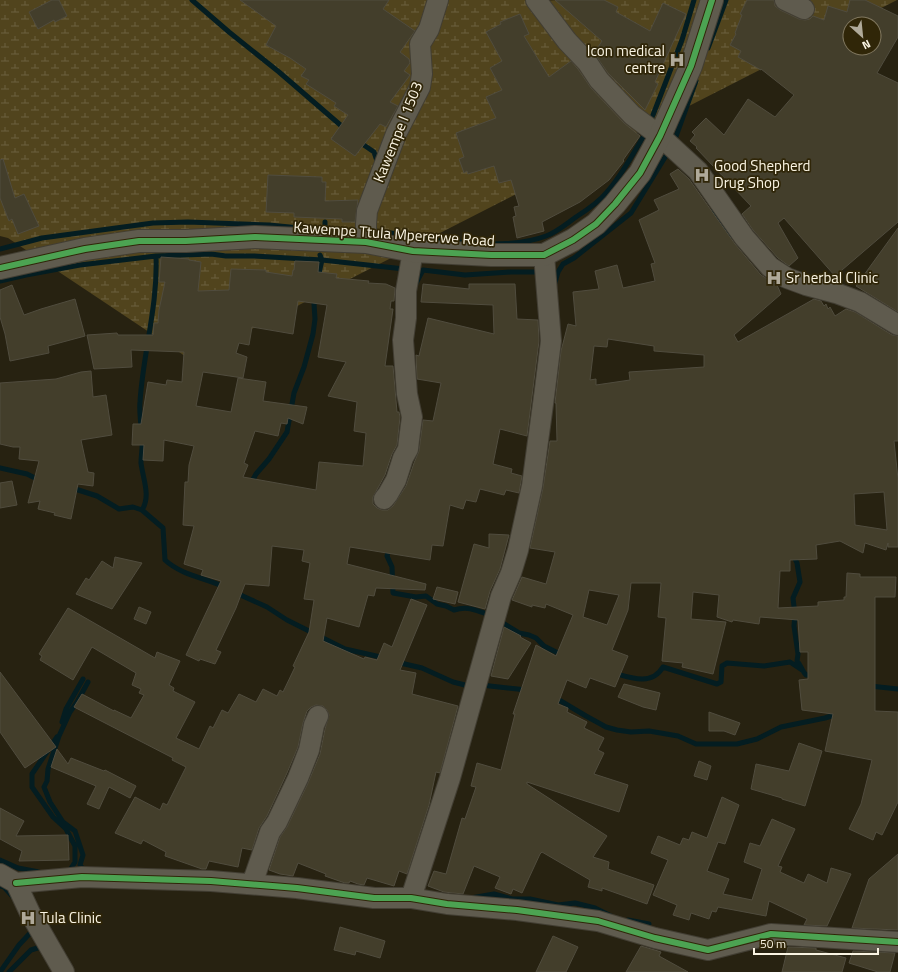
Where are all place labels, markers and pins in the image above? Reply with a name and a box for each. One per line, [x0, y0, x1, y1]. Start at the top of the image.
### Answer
place label: Icon medical centre [587, 39, 665, 79]
hospital icon: Icon medical centre [668, 51, 686, 69]
place label: Good Shepherd Drug Shop [714, 154, 811, 194]
hospital icon: Good Shepherd Drug Shop [693, 166, 711, 184]
place label: Sr herbal Clinic [786, 266, 878, 289]
hospital icon: Sr herbal Clinic [765, 269, 783, 287]
place label: Tula Clinic [40, 906, 102, 929]
hospital icon: Tula Clinic [19, 909, 37, 927]

